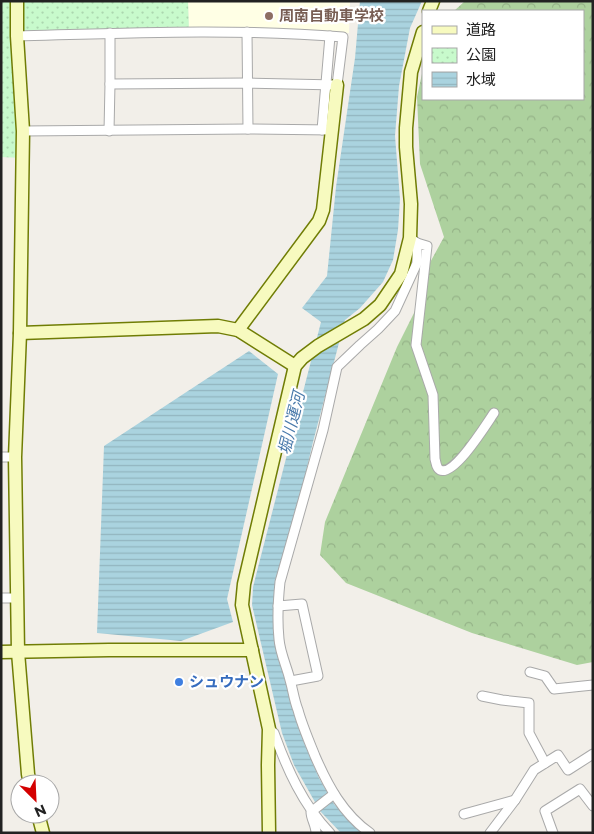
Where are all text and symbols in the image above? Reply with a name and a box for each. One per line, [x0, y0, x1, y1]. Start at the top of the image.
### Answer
place label: 周南自動車学校 [279, 6, 384, 25]
marker: 周南自動車学校 [263, 10, 275, 22]
legend [422, 10, 584, 100]
text: 道路 [466, 20, 496, 39]
text: 公園 [466, 45, 496, 64]
text: 水域 [466, 70, 496, 89]
water label: 堀川運河 [275, 387, 309, 456]
place label: シュウナン [189, 672, 264, 691]
marker: シュウナン [173, 676, 185, 688]
north arrow [10, 774, 60, 824]
text: N [31, 800, 49, 821]

